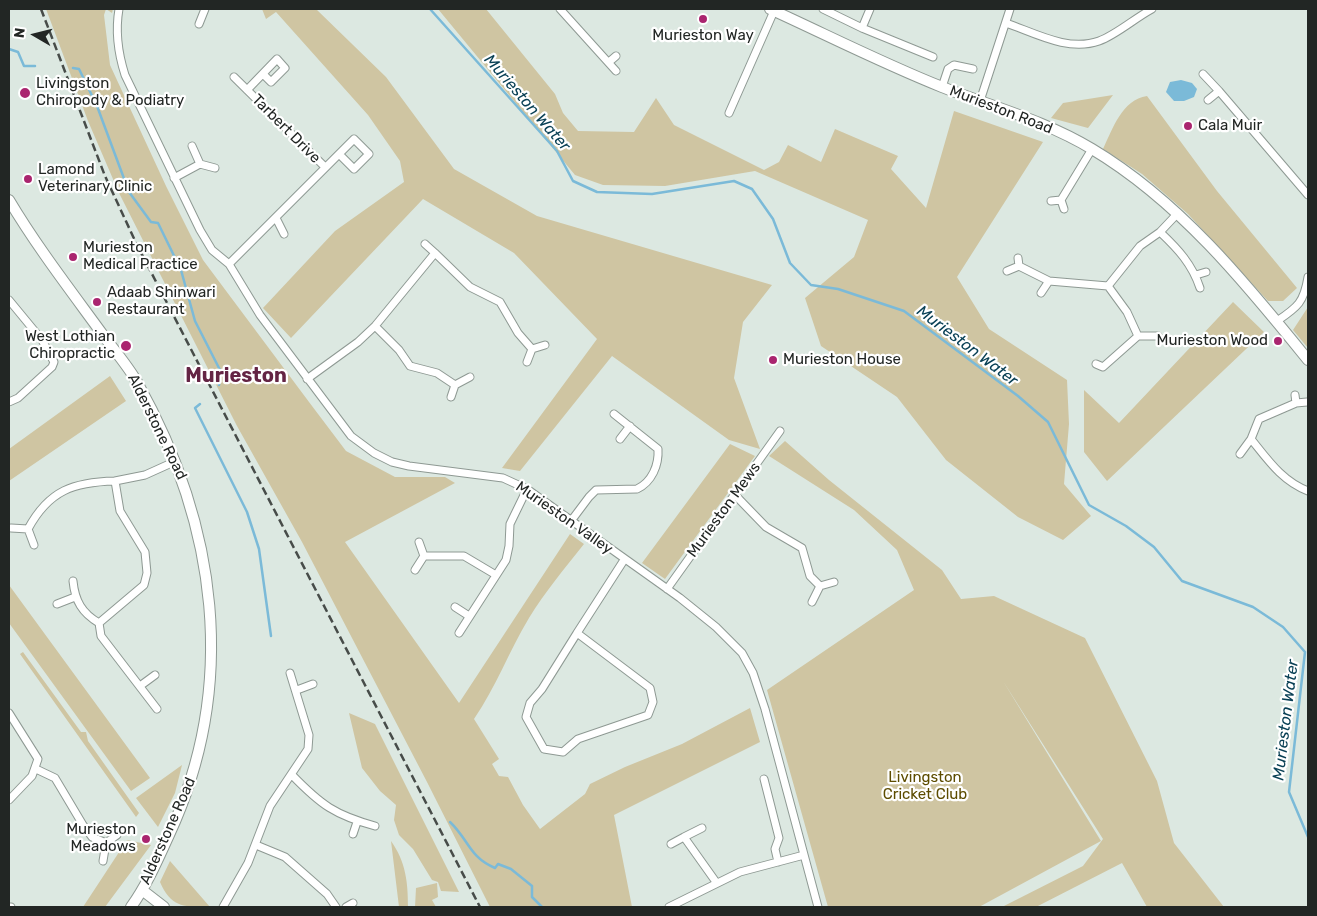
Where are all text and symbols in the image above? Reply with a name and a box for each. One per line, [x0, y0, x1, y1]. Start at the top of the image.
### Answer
north arrow [10, 10, 60, 60]
marker: Murieston Way [697, 13, 709, 25]
text: N [11, 27, 29, 39]
place label: Murieston Way [652, 27, 754, 45]
water label: Murieston Water [480, 51, 574, 155]
place label: Livingston Chiropody & Podiatry [36, 75, 184, 110]
street label: Murieston Road [947, 82, 1055, 138]
marker: Livingston Chiropody & Podiatry [18, 86, 32, 100]
street label: Tarbert Drive [248, 91, 324, 167]
place label: Cala Muir [1198, 117, 1262, 135]
marker: Cala Muir [1182, 120, 1194, 132]
place label: Lamond Veterinary Clinic [38, 161, 152, 196]
marker: Lamond Veterinary Clinic [22, 173, 34, 185]
place label: Murieston Medical Practice [83, 239, 198, 274]
marker: Murieston Medical Practice [67, 251, 79, 263]
place label: Adaab Shinwari Restaurant [107, 284, 216, 319]
marker: Adaab Shinwari Restaurant [91, 296, 103, 308]
water label: Murieston Water [913, 302, 1021, 390]
place label: West Lothian Chiropractic [25, 328, 115, 363]
place label: Murieston Wood [1157, 332, 1268, 350]
marker: Murieston Wood [1272, 335, 1284, 347]
marker: West Lothian Chiropractic [119, 339, 133, 353]
place label: Murieston House [783, 351, 901, 369]
marker: Murieston House [767, 354, 779, 366]
district label: Murieston [185, 364, 287, 388]
street label: Alderstone Road [124, 371, 190, 483]
street label: Murieston Mews [683, 459, 765, 561]
street label: Murieston Valley [512, 478, 616, 558]
water label: Murieston Water [1269, 658, 1303, 782]
park label: Livingston Cricket Club [883, 769, 967, 804]
street label: Alderstone Road [136, 775, 200, 887]
place label: Murieston Meadows [66, 821, 136, 856]
marker: Murieston Meadows [140, 833, 152, 845]

